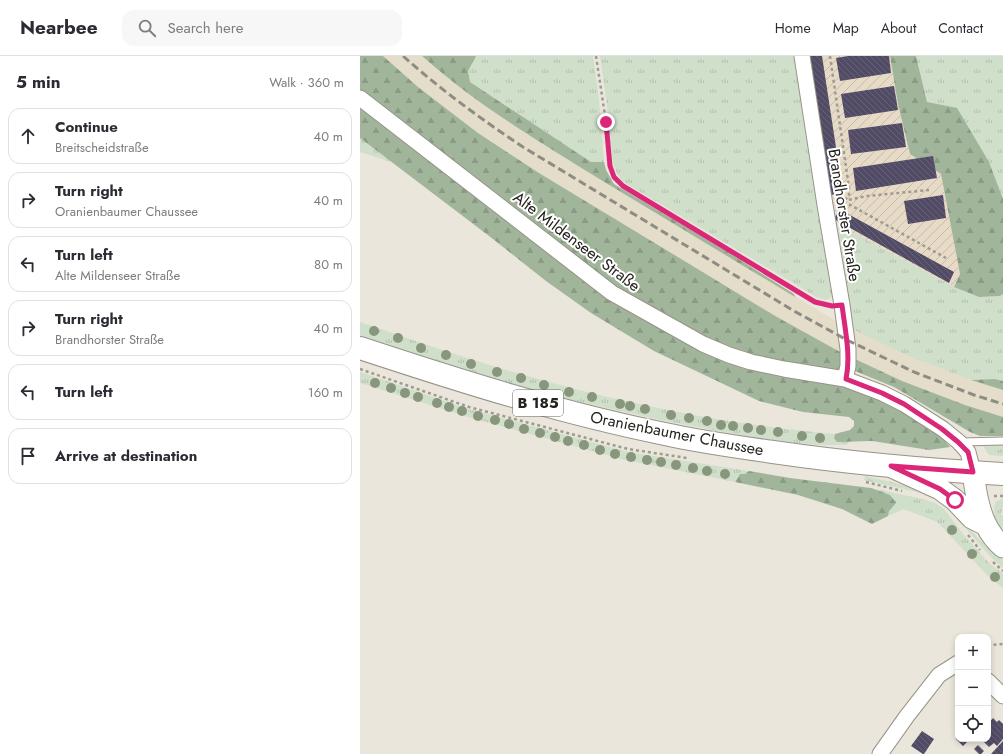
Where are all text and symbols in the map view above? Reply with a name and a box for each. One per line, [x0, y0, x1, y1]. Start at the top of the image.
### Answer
search box [122, 10, 402, 46]
text: Nearbee [20, 14, 98, 41]
icon: search [136, 17, 158, 39]
text: Search here [168, 17, 243, 39]
text: Home [775, 18, 811, 38]
text: Map [833, 18, 859, 38]
text: About [881, 18, 916, 38]
text: Contact [938, 18, 983, 38]
text: 5 min [16, 70, 60, 94]
text: Walk · 360 m [269, 73, 344, 92]
route end [597, 113, 615, 131]
text: Continue [55, 116, 118, 138]
icon: ahead [17, 125, 39, 147]
text: 40 m [314, 127, 343, 146]
text: Breitscheidstraße [55, 138, 149, 157]
street label: Brandhorster Straße [823, 147, 866, 283]
text: Turn right [55, 180, 123, 202]
street label: Alte Mildenseer Straße [508, 186, 645, 297]
icon: right [17, 189, 39, 211]
text: 40 m [314, 191, 343, 210]
text: Oranienbaumer Chaussee [55, 202, 198, 221]
text: Turn left [55, 244, 113, 266]
icon: left [17, 253, 39, 275]
text: 80 m [314, 255, 343, 274]
text: Alte Mildenseer Straße [55, 266, 180, 285]
text: Turn right [55, 308, 123, 330]
icon: right [17, 317, 39, 339]
text: 40 m [314, 319, 343, 338]
text: Brandhorster Straße [55, 330, 164, 349]
icon: left [17, 381, 39, 403]
text: Turn left [55, 381, 113, 403]
text: 160 m [308, 383, 343, 402]
road number: B 185 [513, 390, 563, 416]
street label: Oranienbaumer Chaussee [588, 405, 766, 462]
icon: arrive [17, 445, 39, 467]
text: Arrive at destination [55, 445, 197, 467]
route start [946, 491, 964, 509]
map controls [955, 634, 991, 742]
button: + [955, 634, 991, 670]
button: − [955, 670, 991, 706]
button: locate [955, 706, 991, 742]

